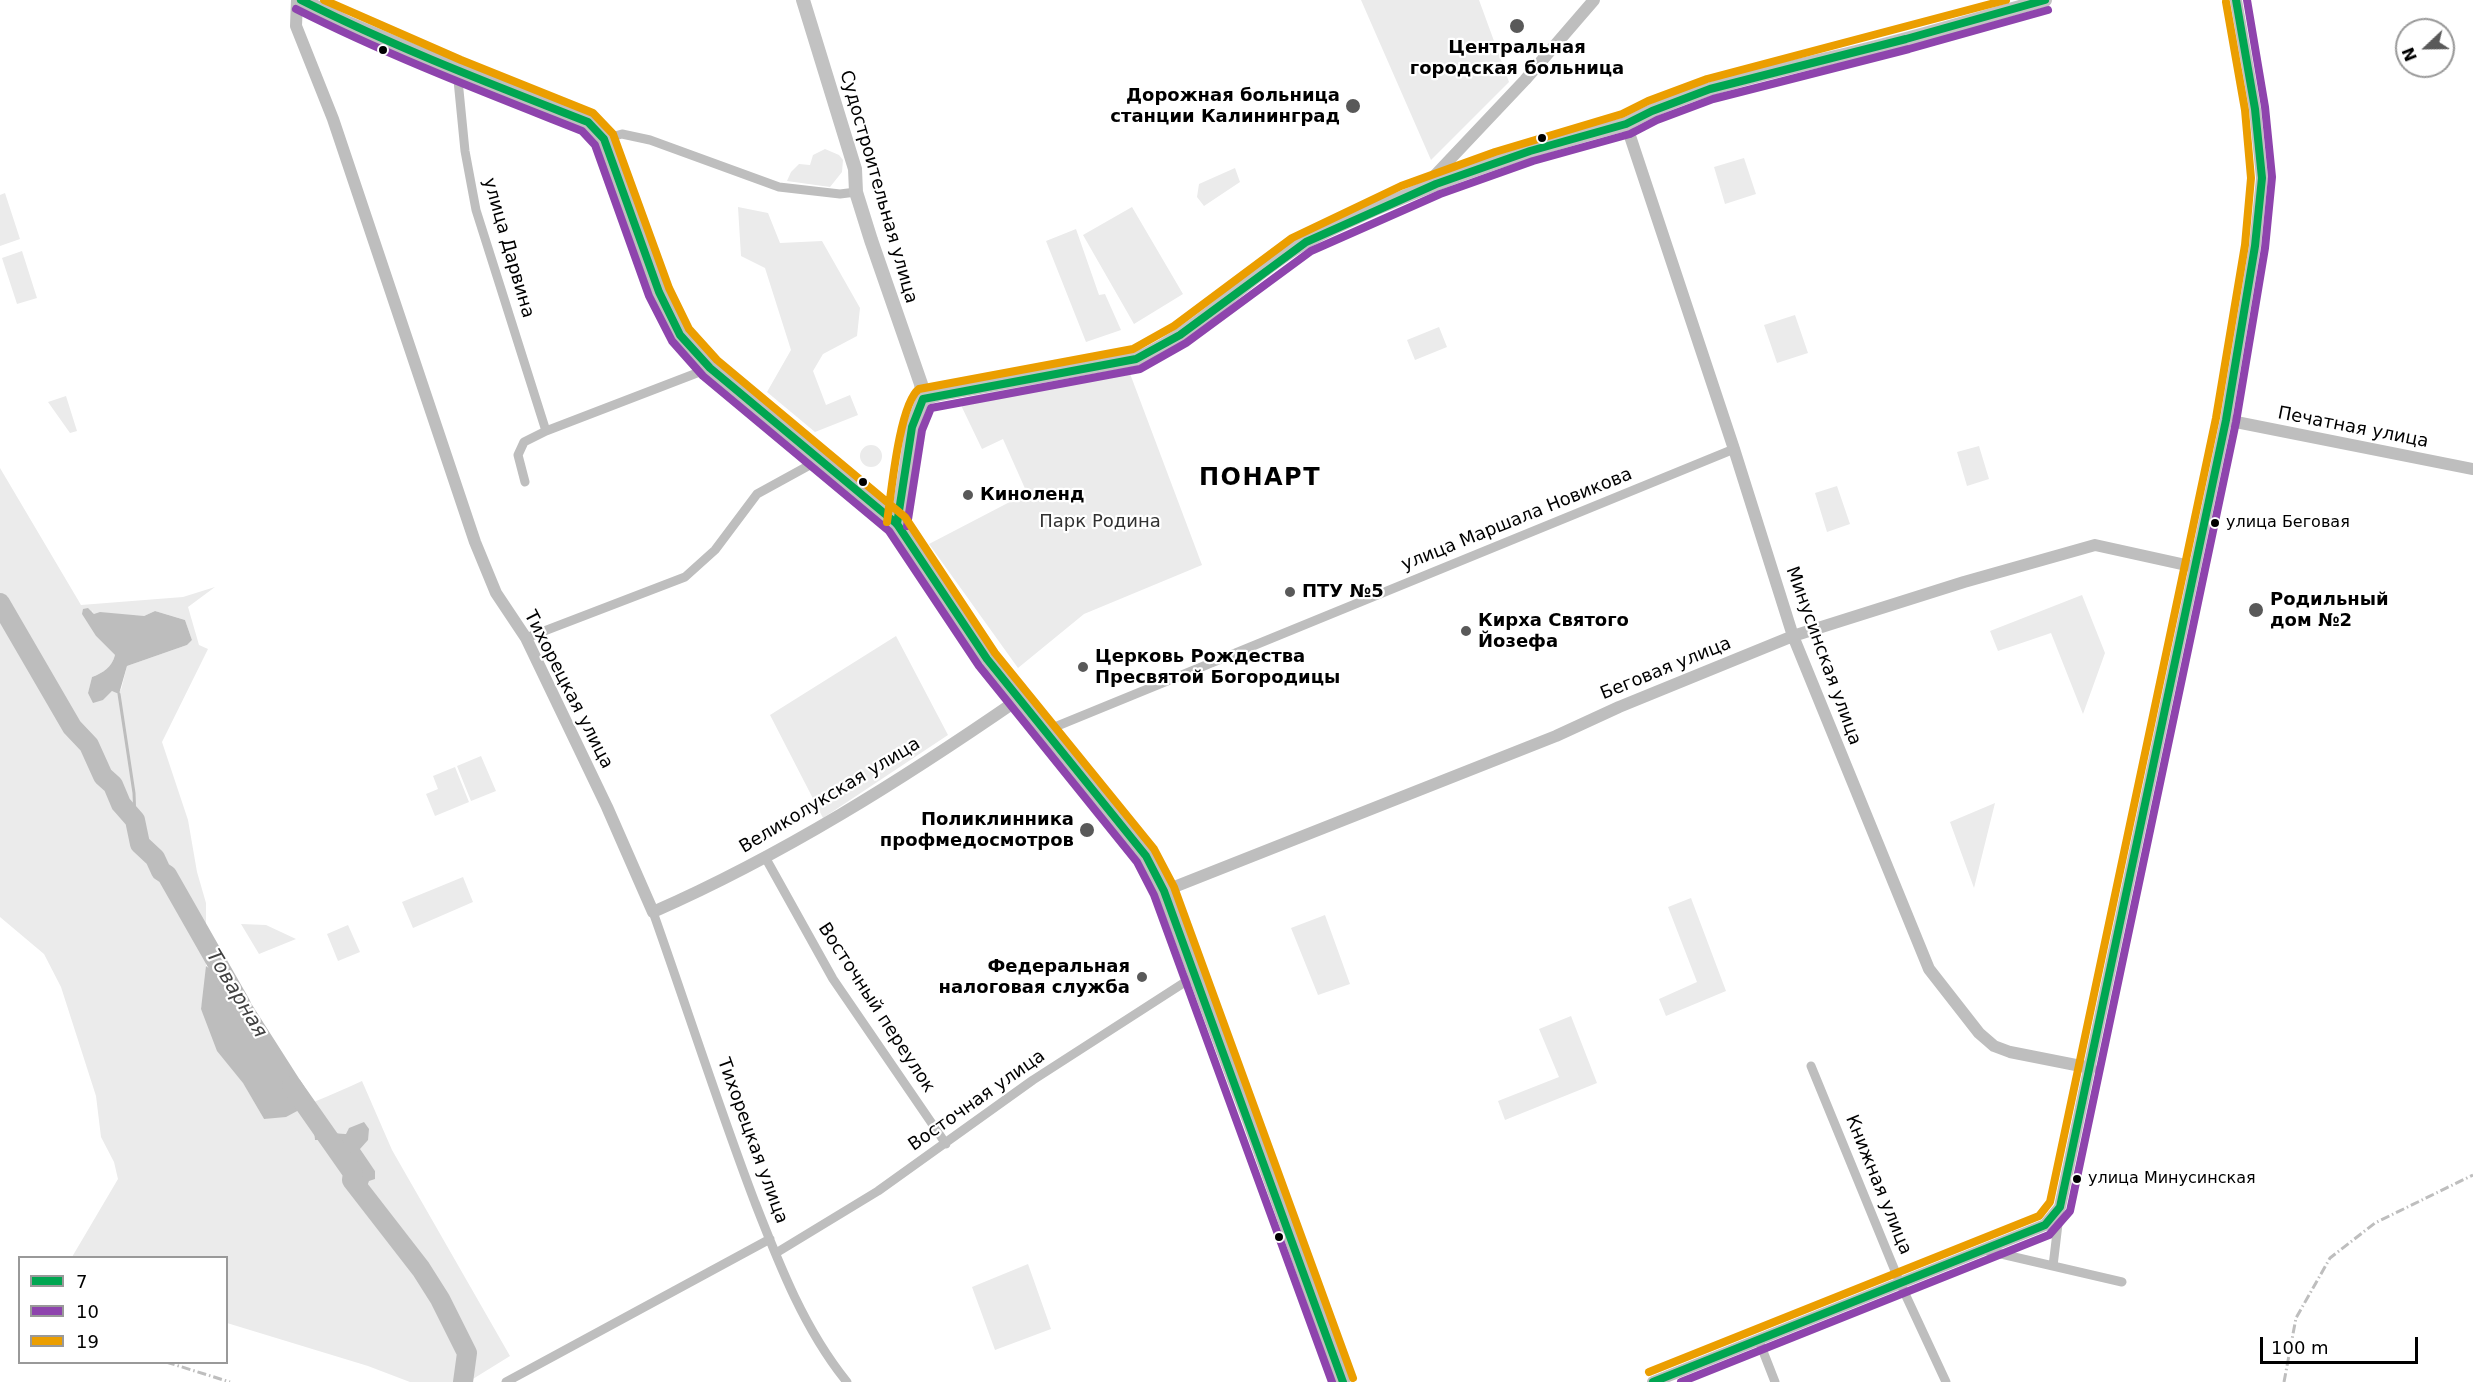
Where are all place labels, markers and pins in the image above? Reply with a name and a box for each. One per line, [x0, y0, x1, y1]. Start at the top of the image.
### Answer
marker: Центральная городская больница [1508, 17, 1526, 35]
place label: Центральная городская больница [1410, 37, 1624, 80]
unlabelled marker [377, 44, 389, 56]
place label: Дорожная больница станции Калининград [1110, 85, 1340, 128]
marker: Дорожная больница станции Калининград [1344, 97, 1362, 115]
unlabelled marker [1536, 132, 1548, 144]
unlabelled marker [857, 476, 869, 488]
place label: Киноленд [980, 484, 1084, 506]
marker: Киноленд [961, 488, 975, 502]
place label: улица Беговая [2226, 513, 2350, 533]
marker: улица Беговая [2209, 517, 2221, 529]
place label: ПТУ №5 [1302, 581, 1384, 603]
marker: ПТУ №5 [1283, 585, 1297, 599]
place label: Родильный дом №2 [2270, 589, 2389, 632]
marker: Родильный дом №2 [2247, 601, 2265, 619]
place label: Кирха Святого Йозефа [1478, 610, 1629, 652]
marker: Кирха Святого Йозефа [1459, 624, 1473, 638]
place label: Церковь Рождества Пресвятой Богородицы [1095, 646, 1340, 688]
marker: Церковь Рождества Пресвятой Богородицы [1076, 660, 1090, 674]
place label: Поликлинника профмедосмотров [880, 809, 1074, 852]
marker: Поликлинника профмедосмотров [1078, 821, 1096, 839]
place label: Федеральная налоговая служба [939, 956, 1130, 998]
marker: Федеральная налоговая служба [1135, 970, 1149, 984]
place label: улица Минусинская [2088, 1169, 2256, 1189]
marker: улица Минусинская [2071, 1173, 2083, 1185]
unlabelled marker [1273, 1231, 1285, 1243]

